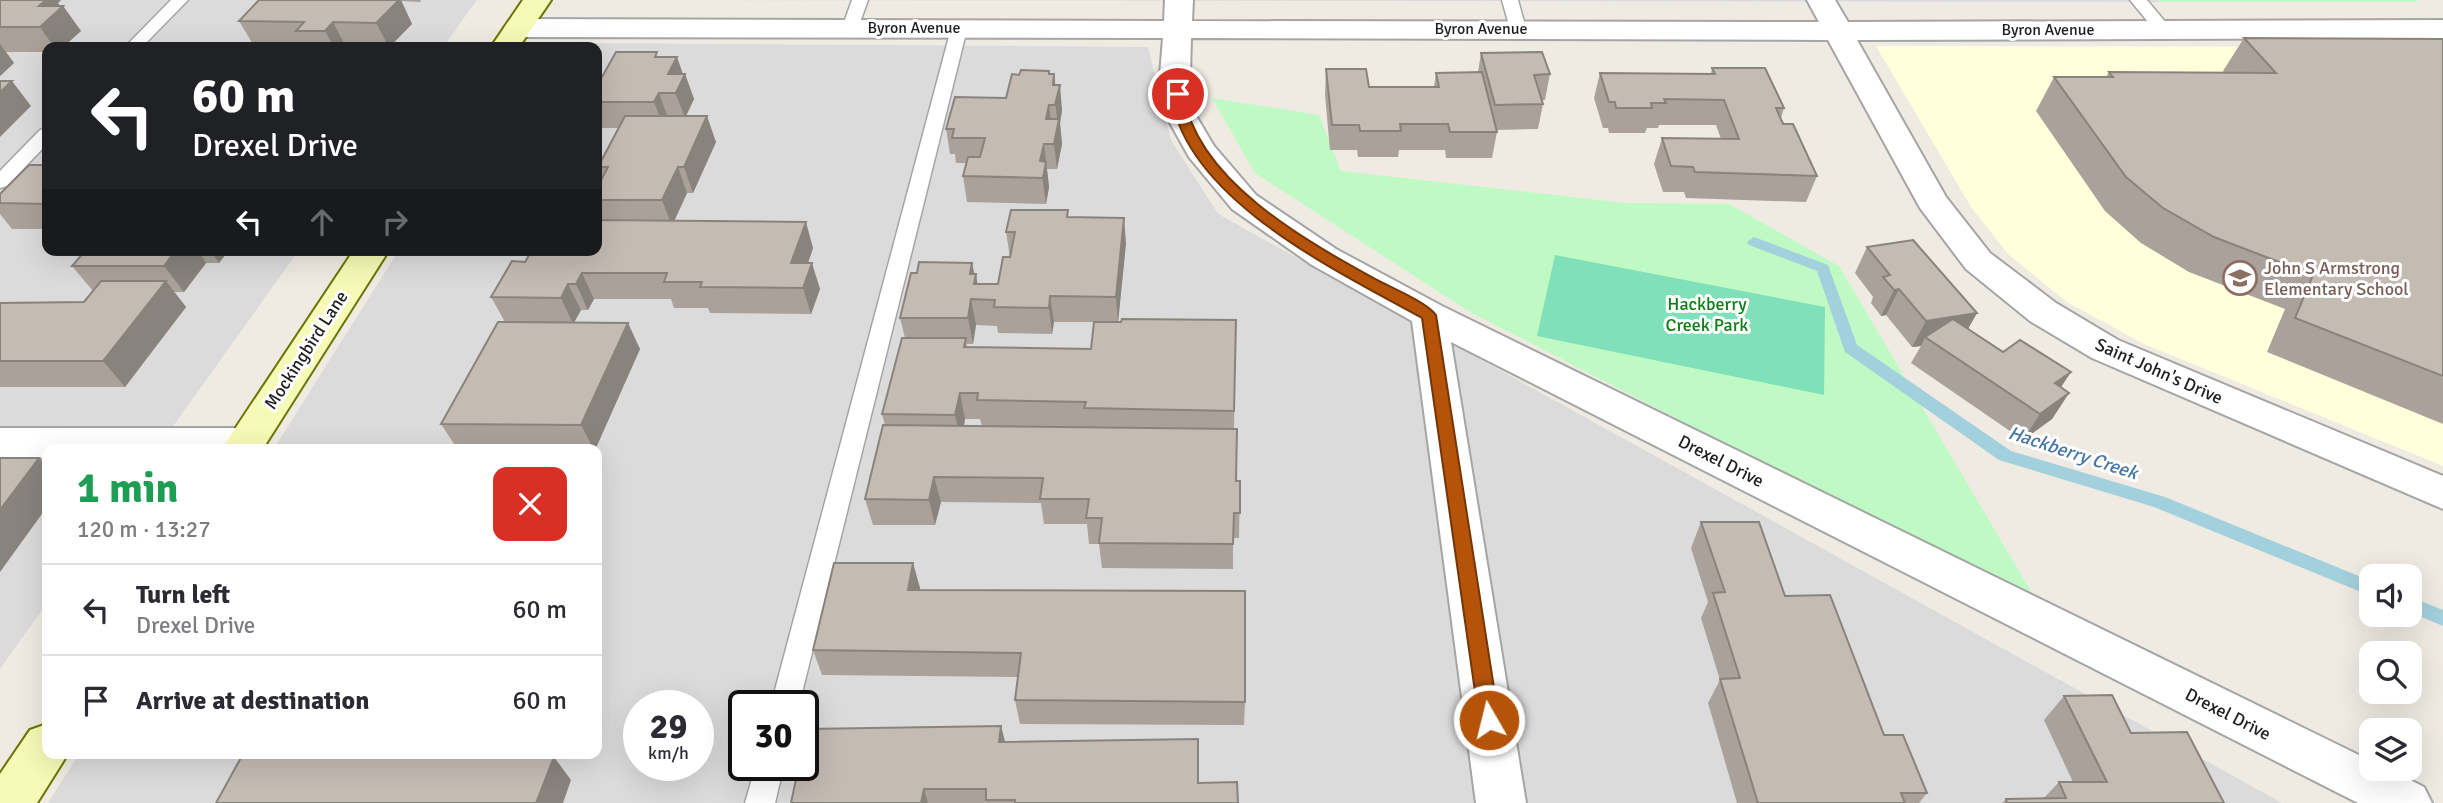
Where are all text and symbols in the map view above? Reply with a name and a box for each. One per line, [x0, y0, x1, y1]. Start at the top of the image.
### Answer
street label: Byron Avenue [867, 18, 961, 38]
street label: Byron Avenue [1434, 19, 1528, 39]
street label: Byron Avenue [2001, 20, 2095, 40]
pin [1148, 64, 1208, 124]
text: 60 m [192, 66, 295, 126]
icon: left [77, 70, 168, 161]
icon: arrive [1159, 75, 1197, 113]
text: Drexel Drive [192, 126, 358, 165]
icon: left [230, 203, 268, 241]
icon: ahead [303, 203, 341, 241]
icon: right [376, 203, 414, 241]
place label: John S Armstrong Elementary School [2264, 257, 2409, 300]
school or university icon: John S Armstrong Elementary School [2221, 259, 2259, 297]
street label: Mockingbird Lane [259, 287, 353, 413]
park label: Hackberry Creek Park [1666, 293, 1748, 336]
street label: Saint John's Drive [2092, 333, 2226, 409]
water label: Hackberry Creek [2005, 421, 2142, 486]
street label: Drexel Drive [1674, 430, 1768, 492]
text: 1 min [77, 463, 178, 514]
button: close [493, 467, 567, 541]
text: 120 m · 13:27 [77, 515, 211, 544]
map controls [2359, 564, 2422, 781]
button: sound [2359, 564, 2422, 627]
text: Turn left [136, 579, 230, 611]
icon: left [77, 591, 115, 629]
text: 60 m [512, 594, 567, 626]
text: Drexel Drive [136, 611, 255, 640]
button: search [2359, 641, 2422, 704]
icon: arrive [77, 682, 115, 720]
position arrow [1452, 683, 1526, 757]
street label: Drexel Drive [2181, 683, 2275, 745]
text: Arrive at destination [136, 685, 369, 717]
text: 60 m [512, 685, 567, 717]
speed limit sign: 30 [728, 690, 819, 781]
text: 29 [650, 705, 687, 748]
button: layers [2359, 718, 2422, 781]
text: km/h [648, 742, 689, 764]

